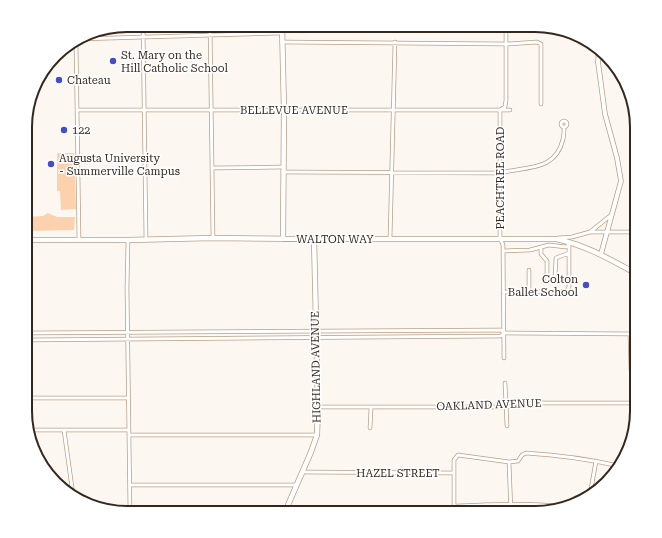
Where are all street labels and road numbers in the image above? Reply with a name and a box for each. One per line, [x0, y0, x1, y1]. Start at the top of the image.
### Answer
street label: BELLEVUE AVENUE [240, 104, 348, 117]
street label: PEACHTREE ROAD [494, 127, 507, 229]
street label: WALTON WAY [296, 233, 374, 246]
street label: HIGHLAND AVENUE [309, 311, 323, 423]
street label: OAKLAND AVENUE [436, 397, 542, 413]
street label: HAZEL STREET [356, 467, 440, 480]

